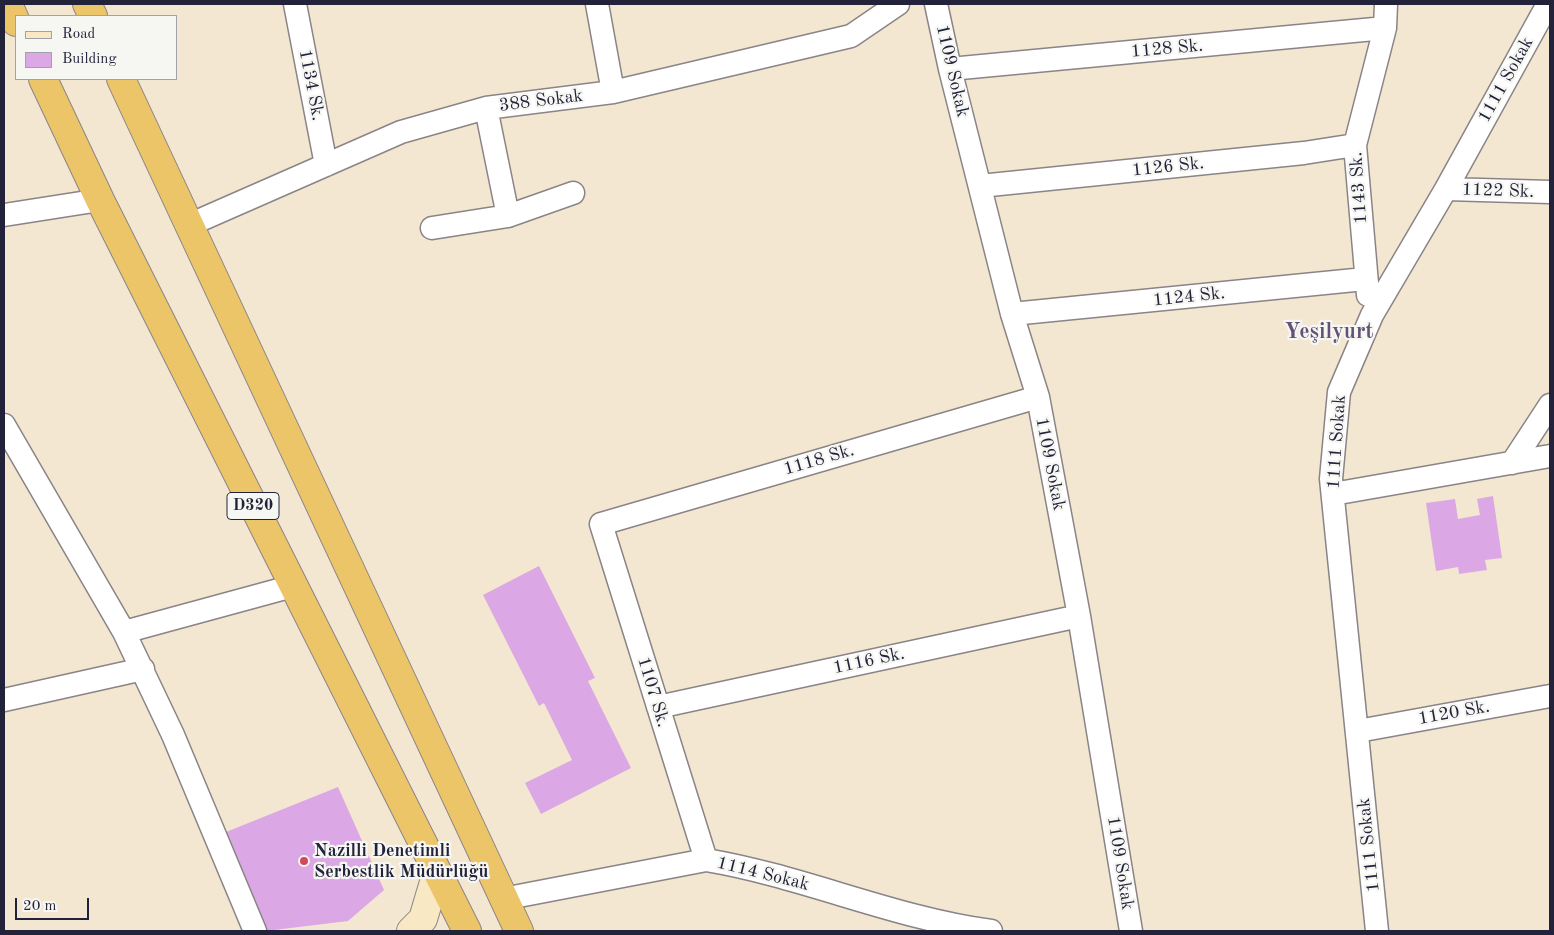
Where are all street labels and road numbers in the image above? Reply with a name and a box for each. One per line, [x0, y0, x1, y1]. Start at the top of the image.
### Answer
street label: 1109 Sokak [931, 23, 973, 119]
street label: 1111 Sokak [1474, 33, 1538, 127]
street label: 1128 Sk. [1130, 35, 1204, 63]
street label: 1134 Sk. [293, 47, 329, 123]
street label: 388 Sokak [498, 85, 584, 117]
street label: 1143 Sk. [1346, 151, 1372, 225]
street label: 1126 Sk. [1131, 152, 1205, 182]
street label: 1122 Sk. [1461, 179, 1535, 203]
street label: 1124 Sk. [1152, 282, 1226, 312]
street label: 1111 Sokak [1323, 394, 1351, 490]
street label: 1109 Sokak [1030, 416, 1070, 512]
street label: 1118 Sk. [781, 440, 857, 480]
road number: D320 [227, 492, 279, 520]
street label: 1116 Sk. [831, 643, 907, 679]
street label: 1107 Sk. [632, 654, 674, 730]
street label: 1120 Sk. [1416, 696, 1492, 730]
street label: 1111 Sokak [1353, 797, 1385, 893]
street label: 1109 Sokak [1102, 815, 1138, 911]
street label: 1114 Sokak [715, 852, 811, 896]

